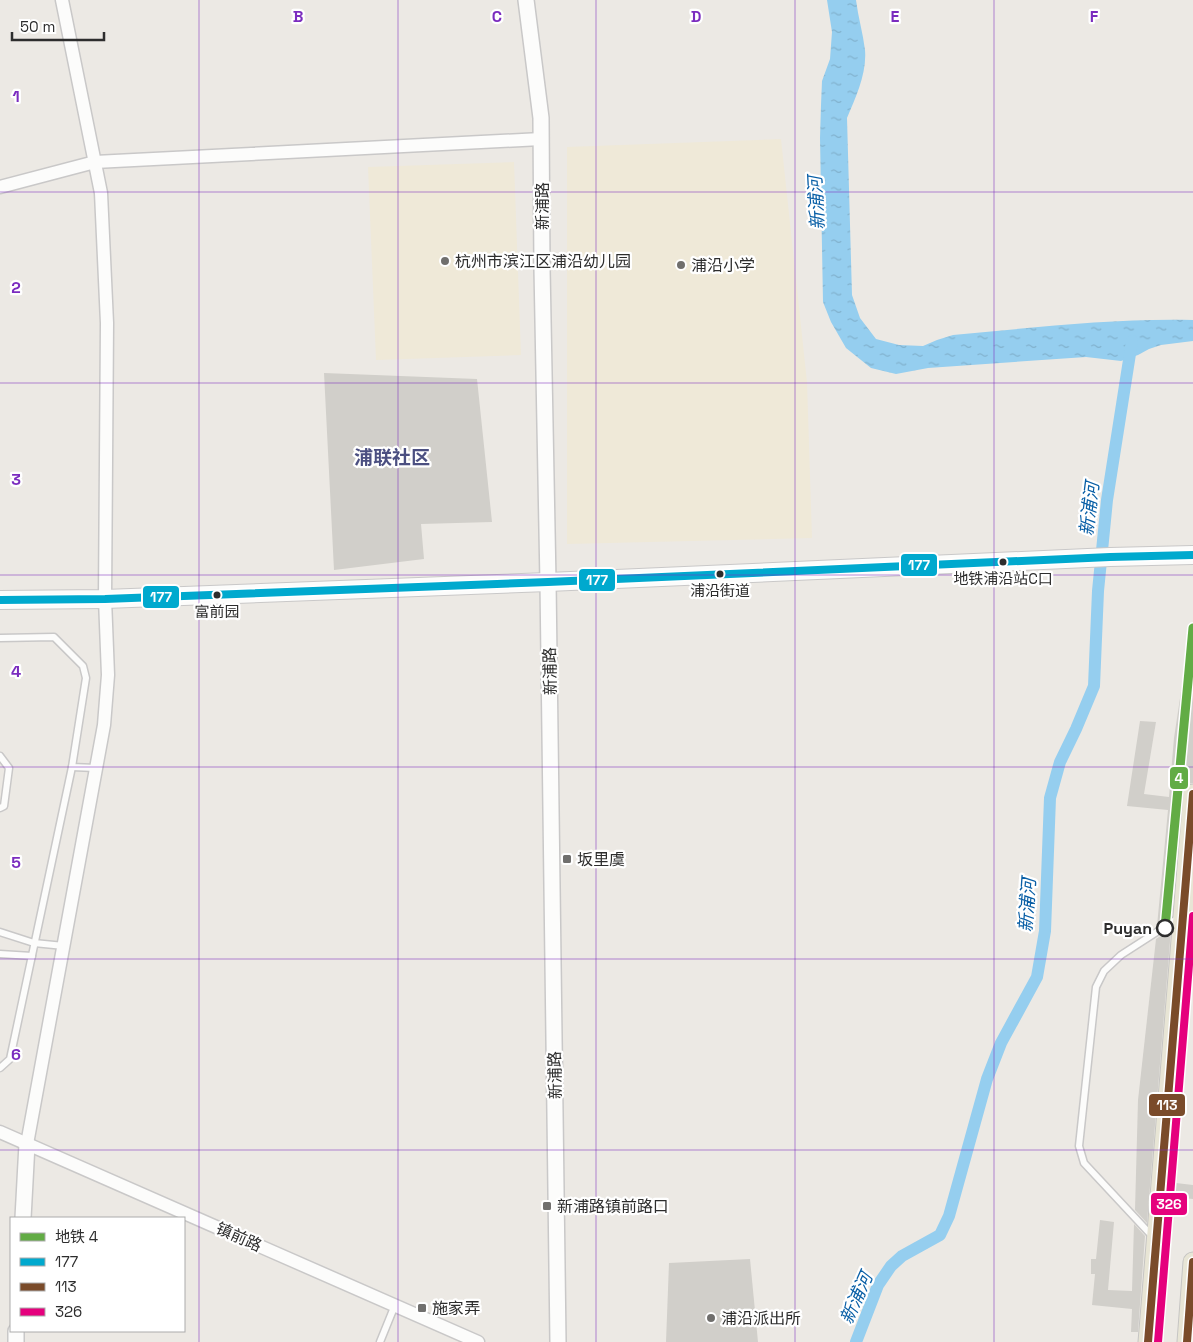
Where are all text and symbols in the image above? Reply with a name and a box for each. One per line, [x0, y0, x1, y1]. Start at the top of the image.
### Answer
text: B [293, 6, 303, 27]
text: C [492, 6, 502, 27]
text: D [691, 6, 701, 27]
text: E [891, 6, 900, 27]
text: F [1090, 6, 1099, 27]
scale bar [12, 10, 105, 42]
text: 50 m [20, 17, 55, 36]
text: 1 [12, 86, 20, 107]
water label: 新浦河 [803, 172, 829, 231]
street label: 新浦路 [532, 182, 553, 230]
place label: 杭州市滨江区浦沿幼儿园 [455, 251, 631, 272]
marker: 杭州市滨江区浦沿幼儿园 [439, 255, 451, 267]
place label: 浦沿小学 [691, 255, 755, 276]
marker: 浦沿小学 [675, 259, 687, 271]
text: 2 [11, 277, 21, 298]
district label: 浦联社区 [354, 445, 430, 470]
text: 3 [11, 469, 21, 490]
water label: 新浦河 [1074, 478, 1104, 537]
line badge: 177 [900, 553, 938, 577]
text: 177 [908, 556, 930, 574]
marker: 地铁浦沿站C口 [998, 557, 1008, 567]
line badge: 177 [578, 568, 616, 592]
marker: 浦沿街道 [715, 569, 725, 579]
place label: 地铁浦沿站C口 [953, 569, 1053, 588]
text: 177 [586, 571, 608, 589]
place label: 浦沿街道 [690, 581, 750, 600]
line badge: 177 [142, 585, 180, 609]
text: 177 [150, 588, 172, 606]
marker: 富前园 [212, 590, 222, 600]
place label: 富前园 [194, 602, 240, 621]
street label: 新浦路 [539, 647, 561, 695]
text: 4 [11, 661, 21, 682]
line badge: 4 [1169, 766, 1189, 790]
text: 4 [1175, 769, 1184, 787]
place label: 坂里虞 [577, 849, 625, 870]
text: 5 [11, 852, 21, 873]
marker: 坂里虞 [561, 853, 573, 865]
water label: 新浦河 [1014, 874, 1041, 933]
place label: Puyan [1104, 918, 1152, 939]
marker: Puyan [1156, 919, 1174, 937]
text: 6 [11, 1044, 21, 1065]
street label: 新浦路 [544, 1051, 566, 1099]
line badge: 113 [1148, 1093, 1186, 1117]
text: 113 [1156, 1096, 1178, 1114]
line badge: 326 [1150, 1192, 1188, 1216]
text: 326 [1156, 1195, 1182, 1213]
place label: 新浦路镇前路口 [557, 1196, 669, 1217]
marker: 新浦路镇前路口 [541, 1200, 553, 1212]
legend [10, 1217, 185, 1332]
street label: 镇前路 [213, 1218, 265, 1256]
text: 地铁 4 [55, 1227, 98, 1246]
text: 177 [55, 1252, 78, 1271]
water label: 新浦河 [835, 1266, 879, 1327]
text: 113 [55, 1277, 77, 1296]
place label: 施家弄 [432, 1298, 480, 1319]
text: 326 [55, 1302, 82, 1321]
marker: 施家弄 [416, 1302, 428, 1314]
place label: 浦沿派出所 [721, 1308, 801, 1329]
marker: 浦沿派出所 [705, 1312, 717, 1324]

